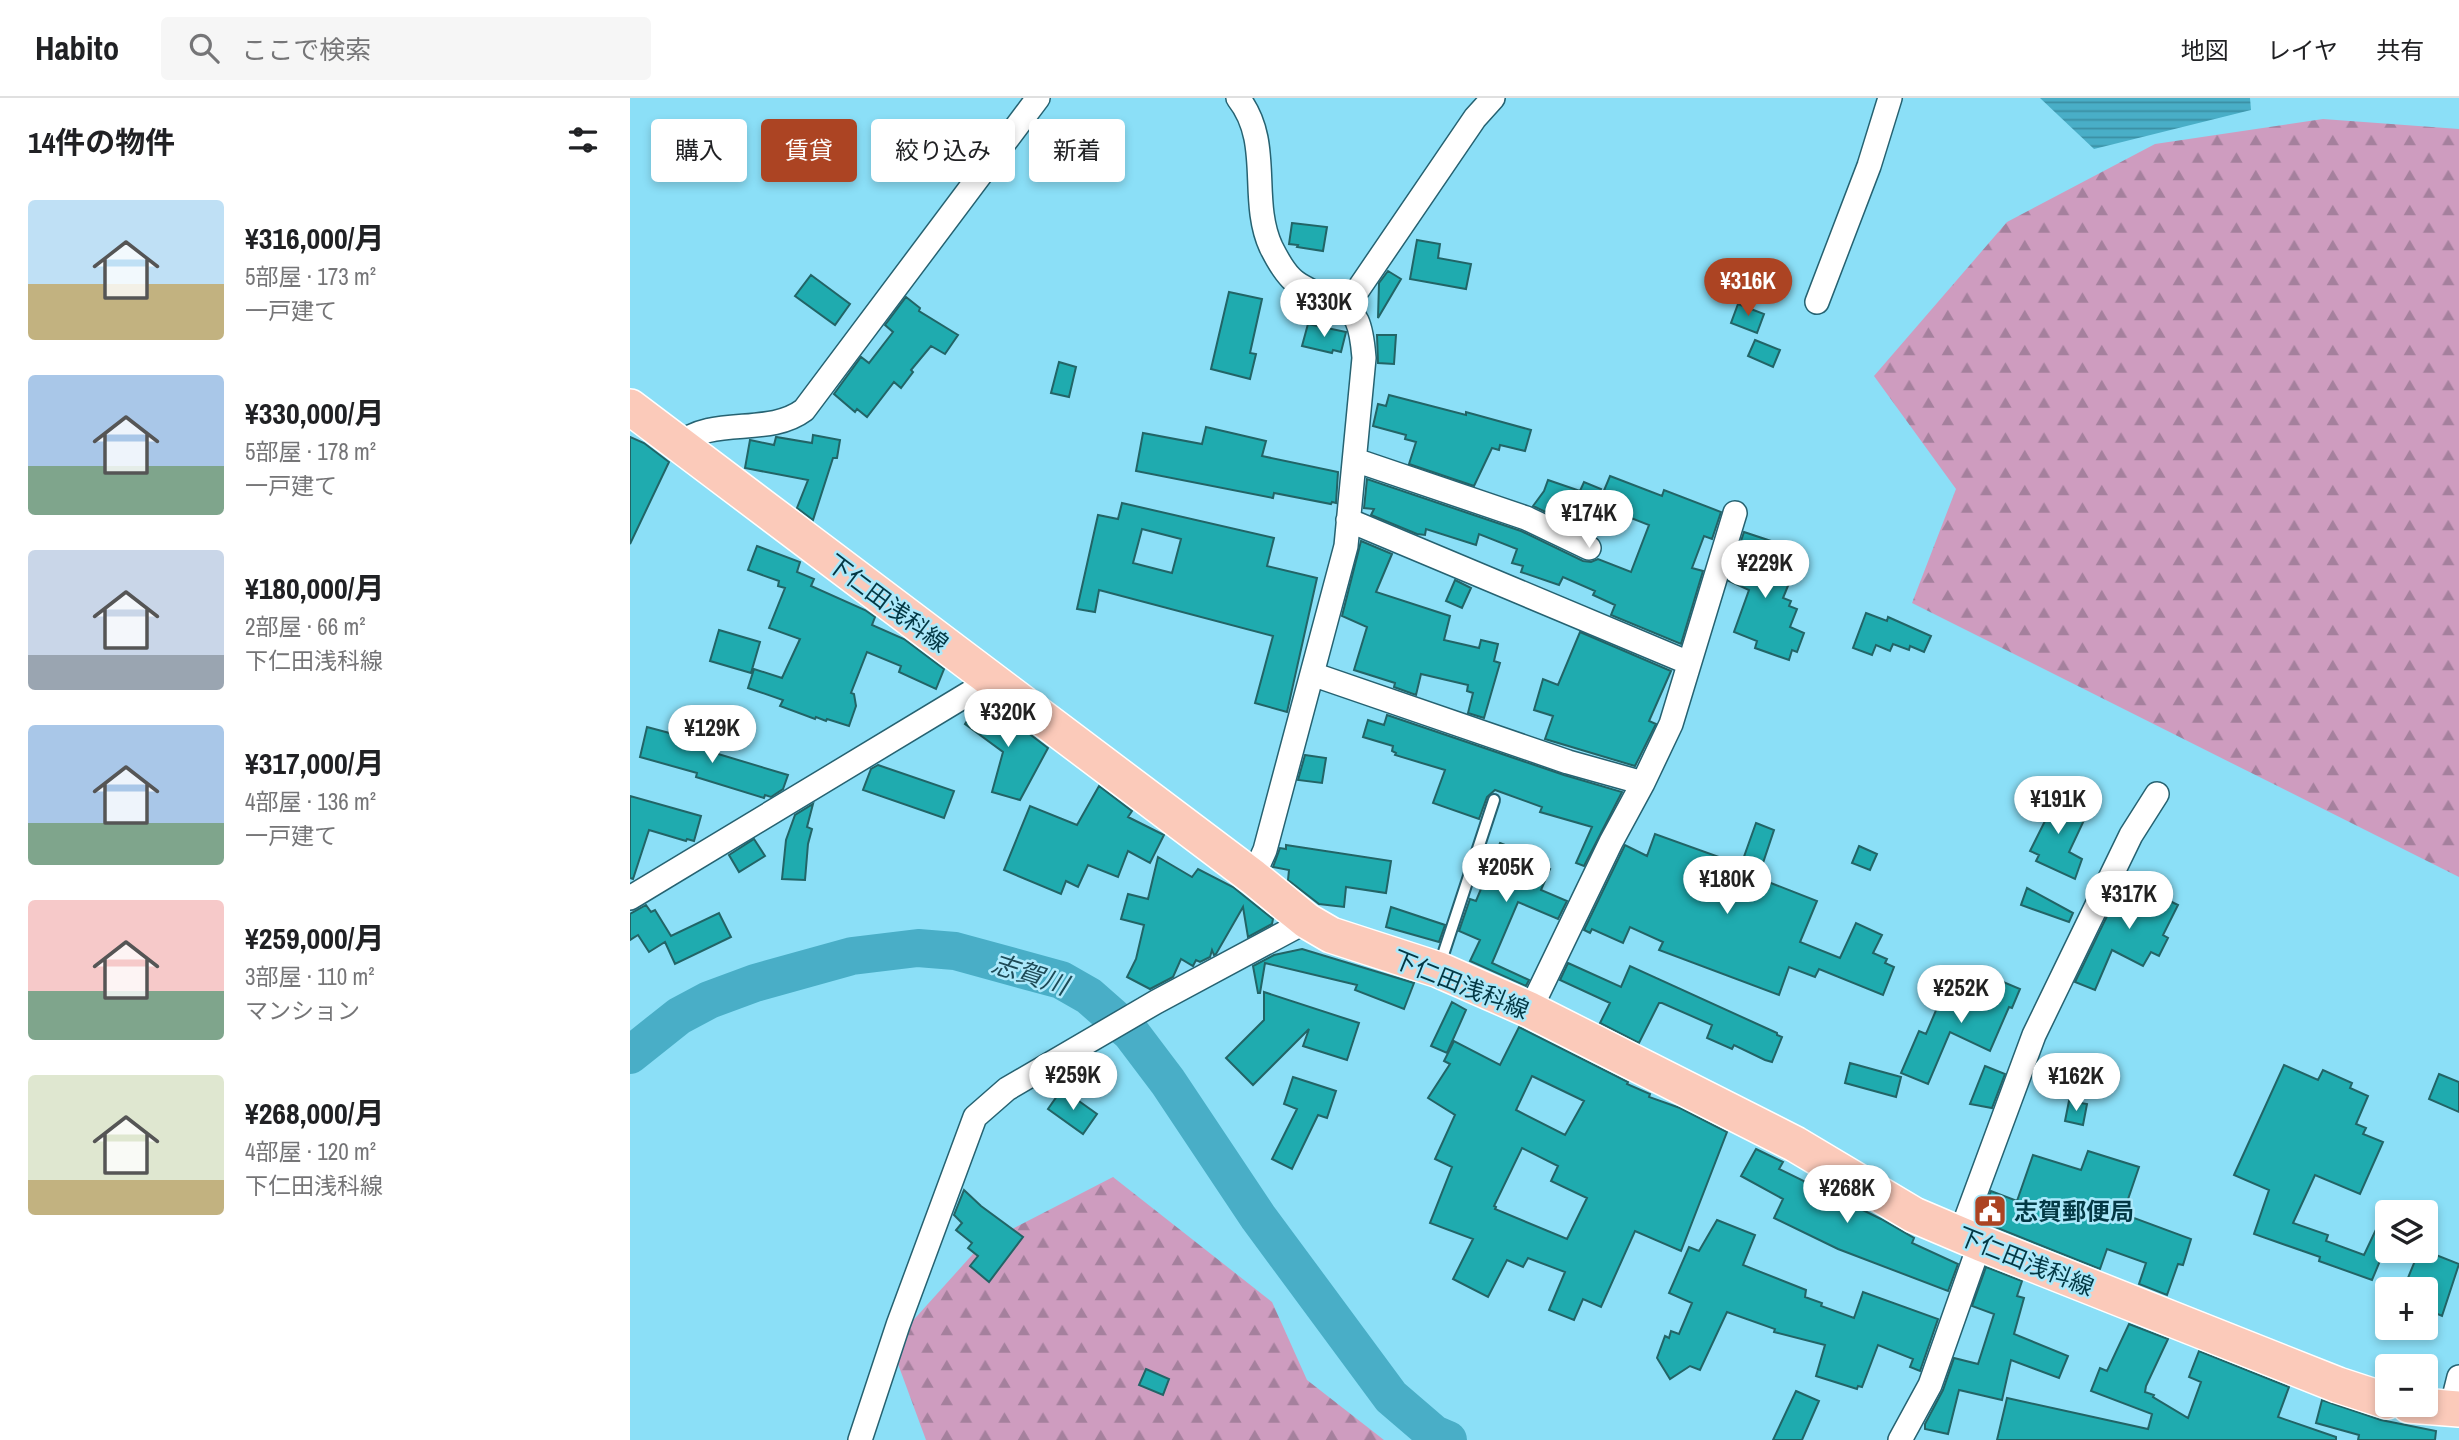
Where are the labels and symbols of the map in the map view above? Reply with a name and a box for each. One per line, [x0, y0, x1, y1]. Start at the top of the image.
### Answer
pin: ¥316K [1699, 258, 1797, 318]
pin: ¥330K [1275, 280, 1373, 339]
pin: ¥174K [1540, 490, 1638, 550]
pin: ¥229K [1716, 540, 1814, 600]
street label: 下仁田浅科線 [821, 547, 955, 659]
pin: ¥320K [959, 690, 1057, 749]
pin: ¥129K [663, 706, 761, 765]
pin: ¥191K [2009, 776, 2107, 836]
pin: ¥205K [1457, 844, 1555, 904]
pin: ¥180K [1678, 856, 1776, 916]
pin: ¥317K [2080, 872, 2178, 931]
street label: 下仁田浅科線 [1388, 942, 1534, 1026]
water label: 志賀川 [987, 945, 1075, 1004]
pin: ¥252K [1912, 965, 2010, 1025]
pin: ¥259K [1024, 1052, 1122, 1112]
pin: ¥162K [2027, 1054, 2125, 1113]
pin: ¥268K [1798, 1166, 1896, 1225]
public building icon: 志賀郵便局 [1971, 1192, 2009, 1230]
place label: 志賀郵便局 [2014, 1195, 2134, 1227]
street label: 下仁田浅科線 [1953, 1219, 2099, 1303]

